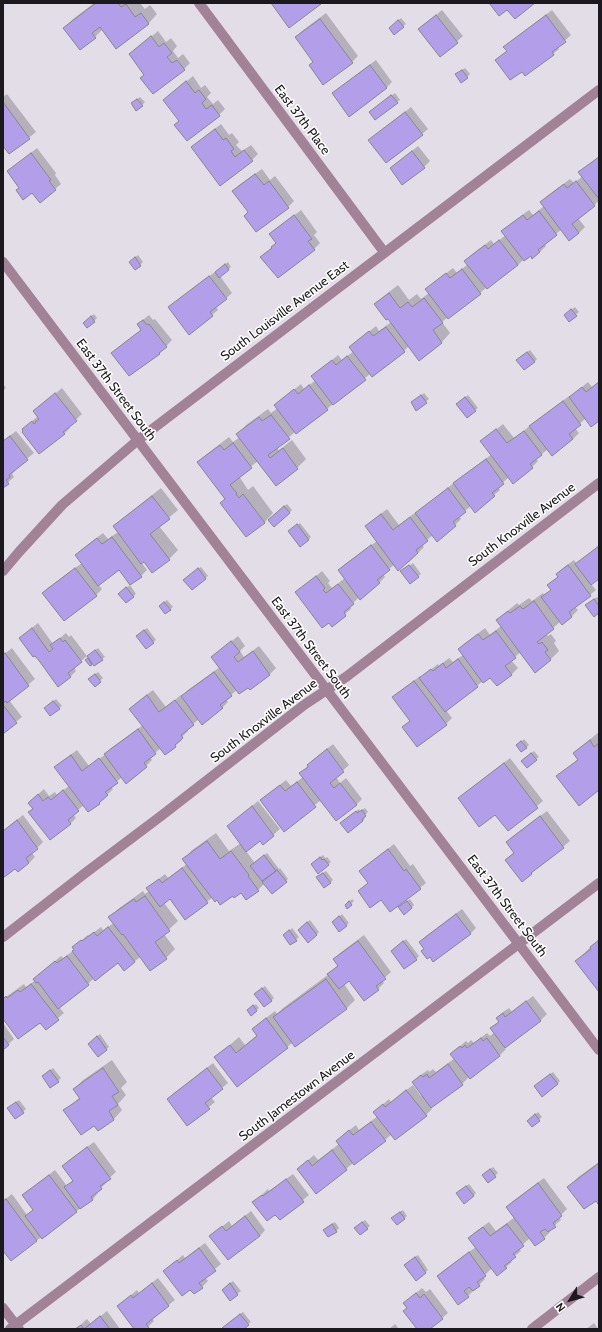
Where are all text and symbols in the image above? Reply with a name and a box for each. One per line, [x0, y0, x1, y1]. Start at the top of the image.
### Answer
street label: East 37th Place [271, 82, 333, 158]
street label: South Louisville Avenue East [218, 258, 352, 364]
street label: East 37th Street South [73, 336, 159, 444]
street label: South Knoxville Avenue [466, 480, 578, 570]
street label: East 37th Street South [268, 594, 354, 702]
street label: South Knoxville Avenue [208, 676, 320, 766]
street label: East 37th Street South [464, 852, 550, 960]
street label: South Jamestown Avenue [236, 1047, 358, 1145]
north arrow [550, 1280, 590, 1320]
text: N [552, 1300, 568, 1315]

